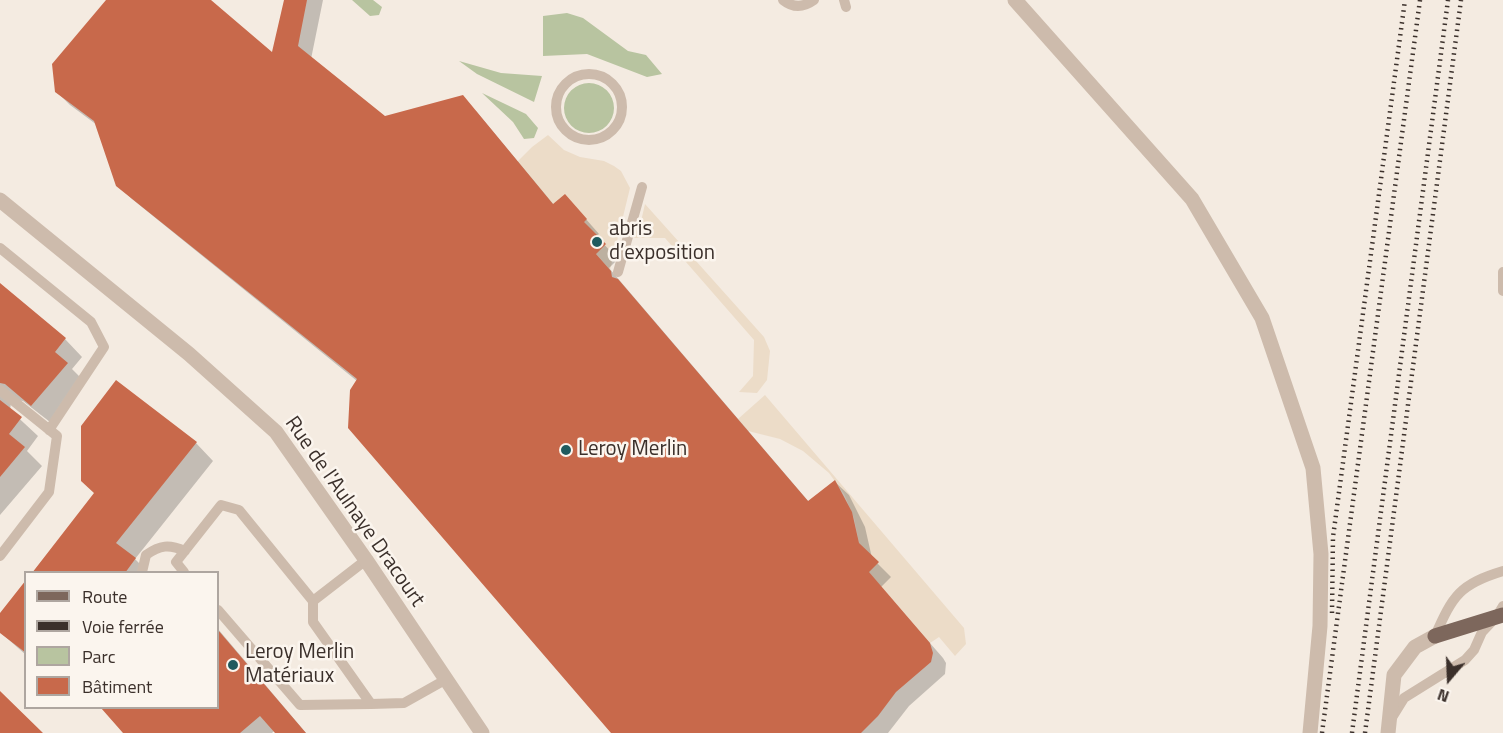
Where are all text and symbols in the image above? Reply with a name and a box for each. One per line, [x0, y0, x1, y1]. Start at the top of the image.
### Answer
place label: abris d’exposition [609, 217, 715, 267]
marker: abris d’exposition [590, 235, 604, 249]
street label: Rue de l'Aulnaye Dracourt [279, 412, 429, 612]
place label: Leroy Merlin [578, 437, 687, 463]
marker: Leroy Merlin [559, 443, 573, 457]
legend [24, 571, 219, 709]
text: Route [82, 583, 127, 610]
text: Voie ferrée [82, 613, 164, 640]
place label: Leroy Merlin Matériaux [245, 640, 354, 690]
text: Parc [82, 643, 116, 670]
north arrow [1419, 649, 1479, 709]
marker: Leroy Merlin Matériaux [226, 658, 240, 672]
text: Bâtiment [82, 673, 152, 700]
text: N [1434, 683, 1452, 709]

